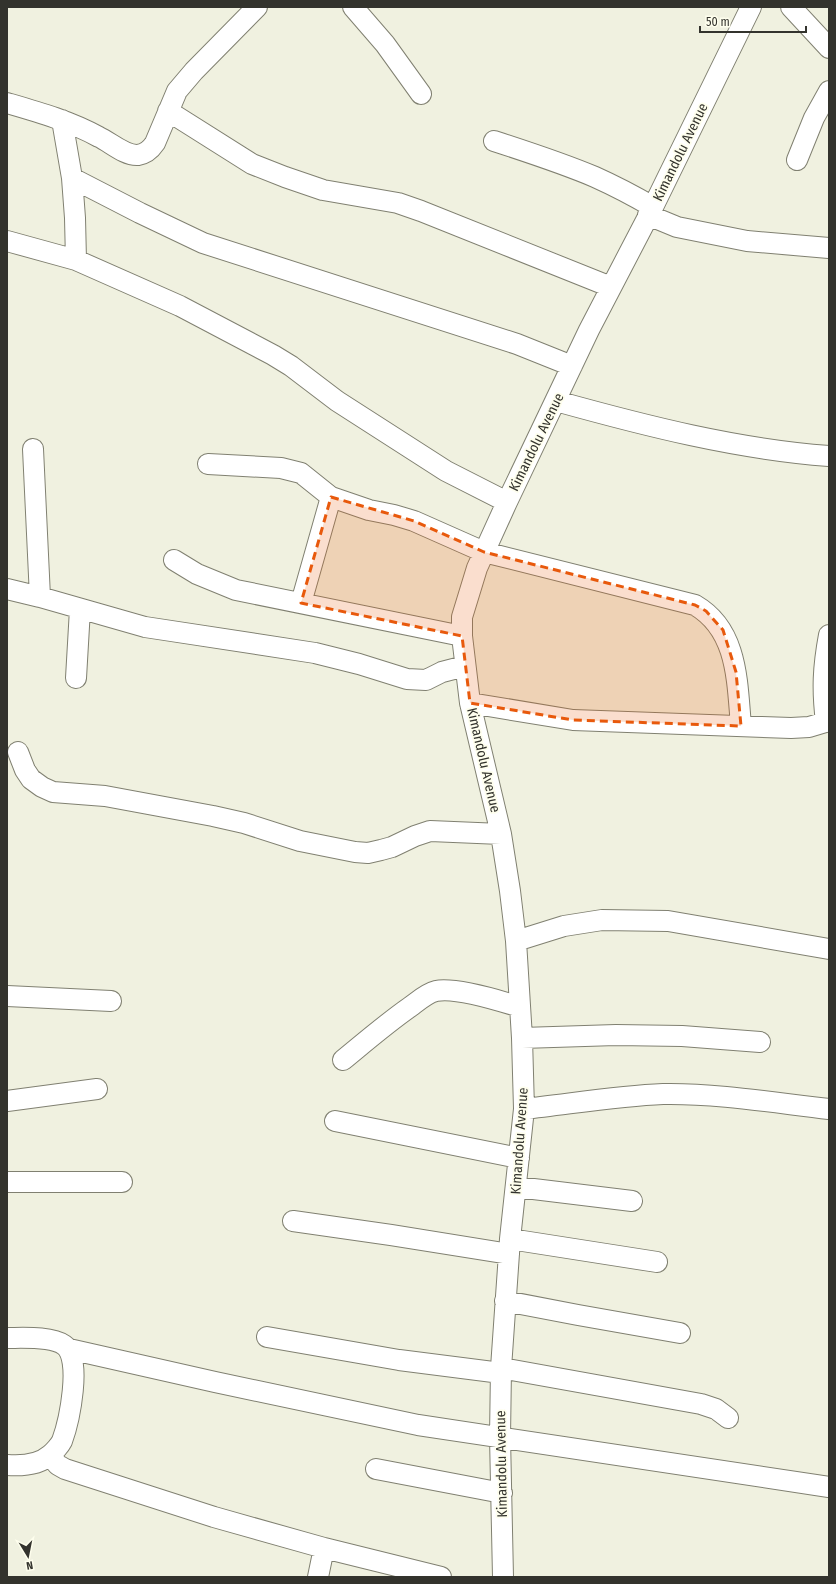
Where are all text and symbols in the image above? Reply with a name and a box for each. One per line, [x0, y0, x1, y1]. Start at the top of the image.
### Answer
scale bar [700, 8, 806, 34]
text: 50 m [706, 15, 730, 29]
street label: Kimandolu Avenue [649, 100, 712, 204]
street label: Kimandolu Avenue [505, 390, 568, 494]
street label: Kimandolu Avenue [463, 706, 504, 814]
street label: Kimandolu Avenue [507, 1087, 532, 1195]
street label: Kimandolu Avenue [492, 1410, 511, 1518]
north arrow [8, 1536, 48, 1576]
text: N [25, 1558, 34, 1572]

